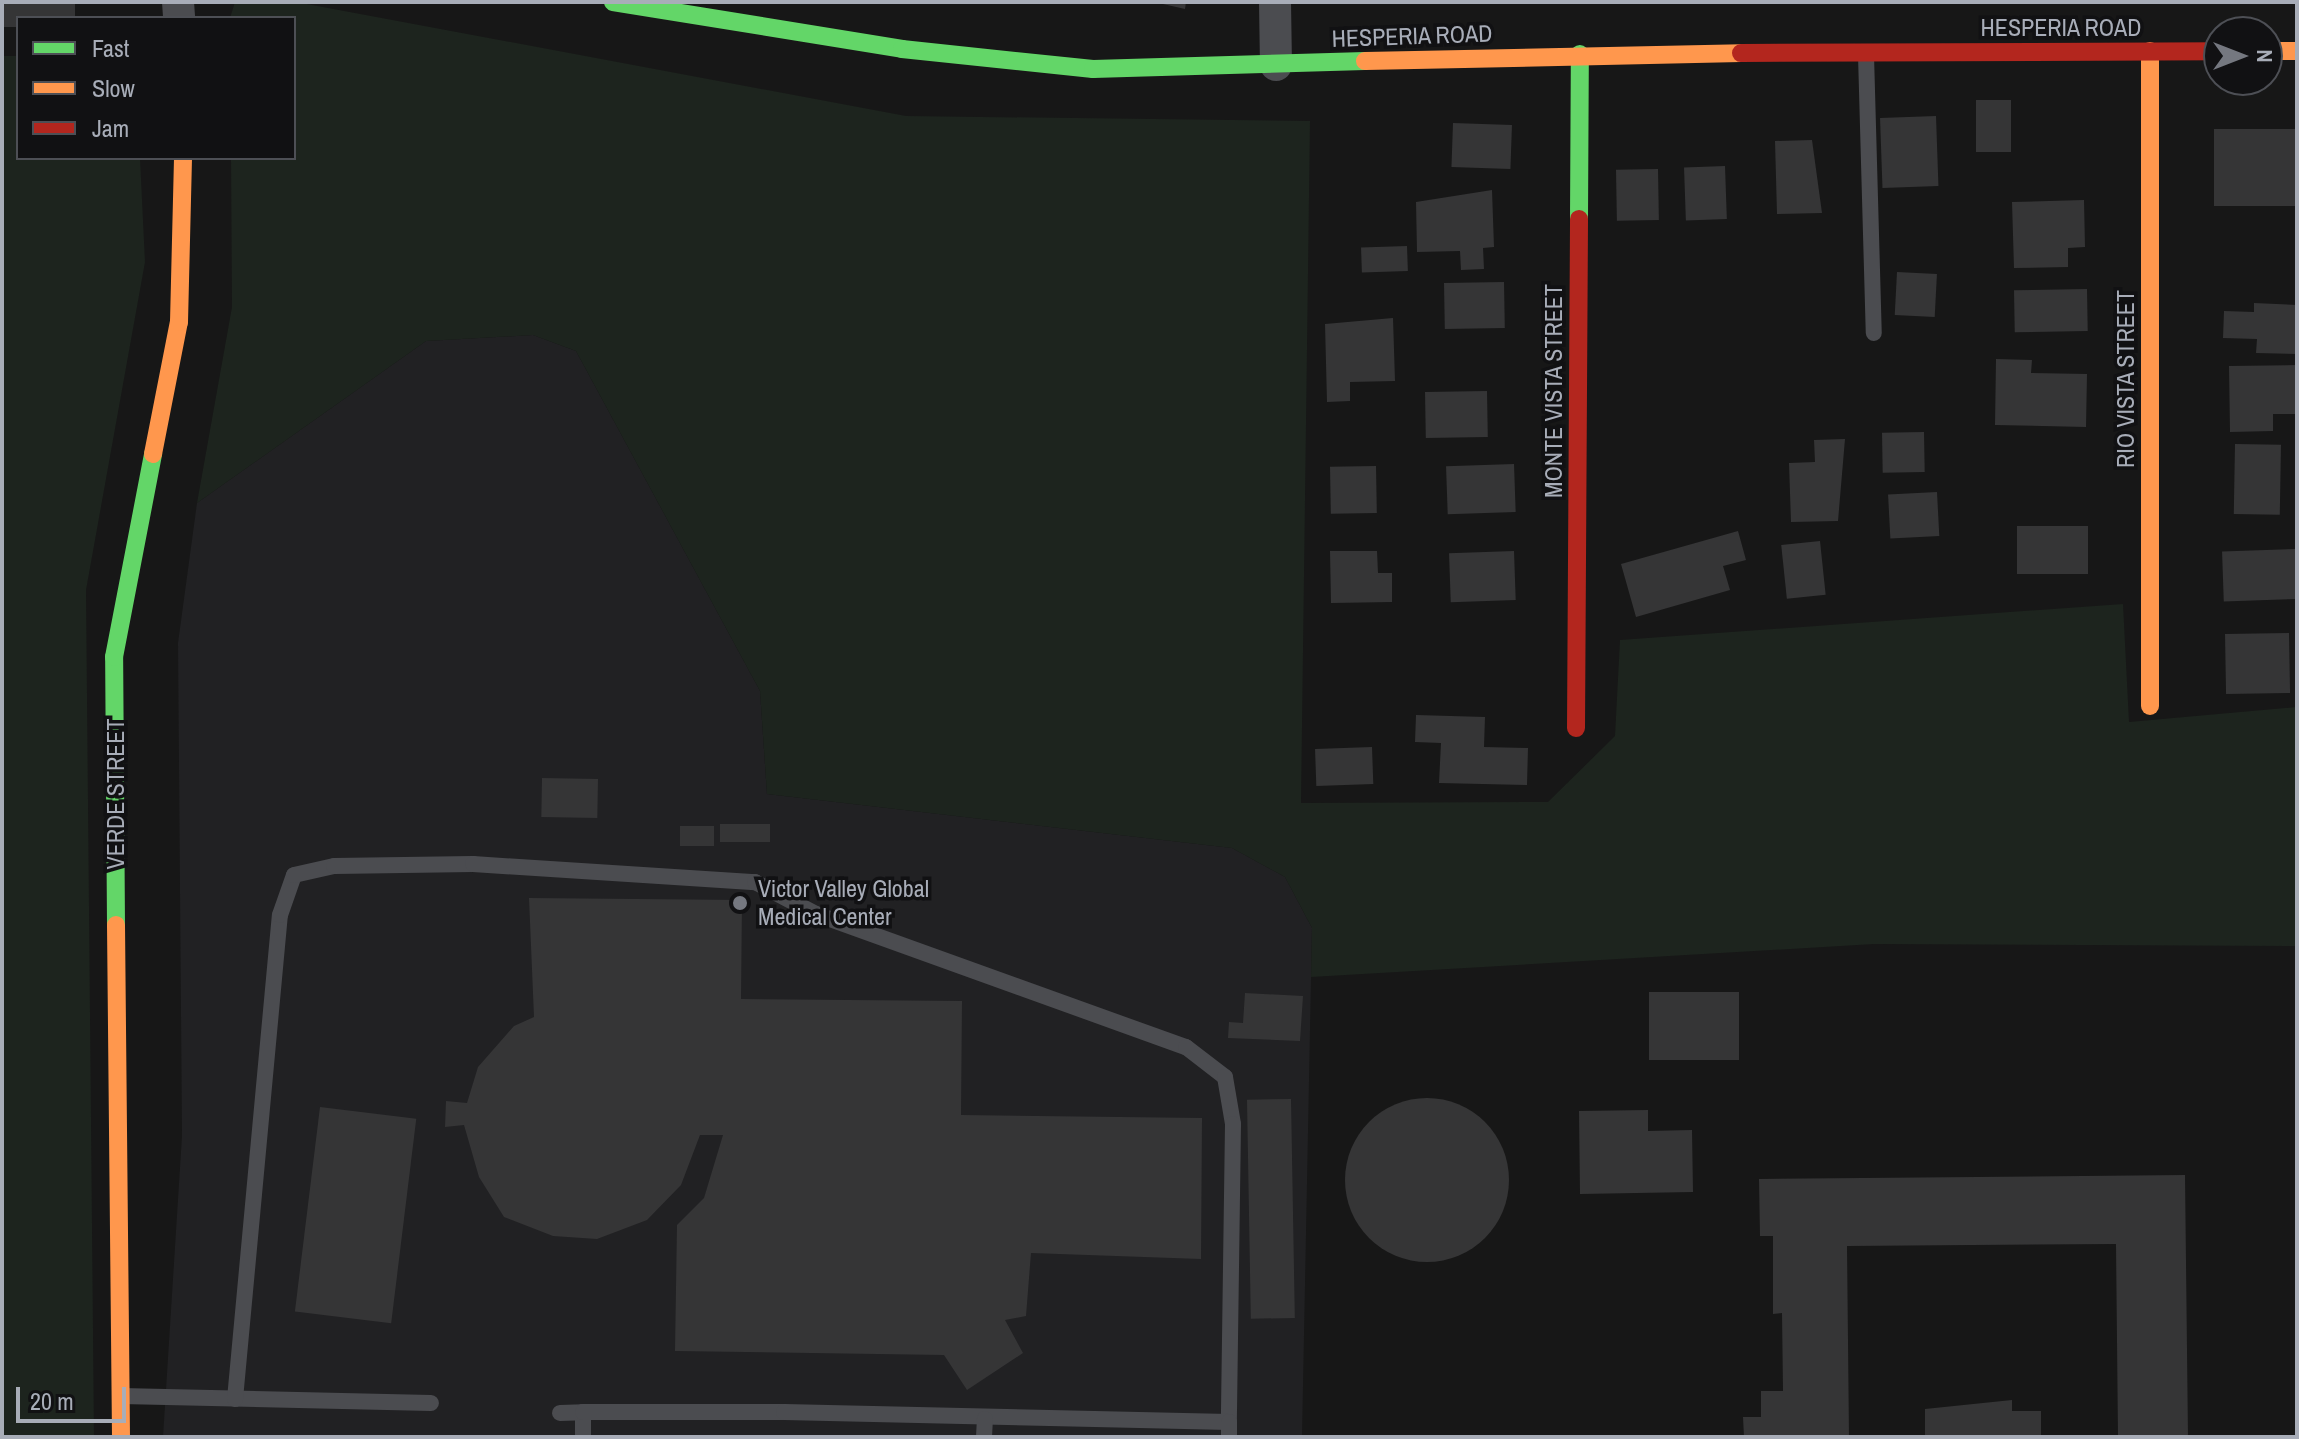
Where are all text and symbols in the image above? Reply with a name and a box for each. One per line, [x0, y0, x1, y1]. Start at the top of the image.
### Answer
street label: HESPERIA ROAD [1980, 14, 2142, 42]
legend [16, 16, 296, 160]
north arrow [2203, 16, 2283, 96]
street label: HESPERIA ROAD [1331, 19, 1493, 53]
text: Fast [92, 32, 129, 64]
text: N [2250, 49, 2280, 63]
text: Slow [92, 72, 135, 104]
text: Jam [92, 112, 129, 144]
street label: MONTE VISTA STREET [1540, 283, 1568, 499]
street label: RIO VISTA STREET [2112, 289, 2140, 469]
street label: VERDE STREET [102, 719, 130, 869]
place label: Victor Valley Global Medical Center [758, 875, 929, 931]
marker: Victor Valley Global Medical Center [729, 892, 751, 914]
scale bar [20, 1371, 130, 1421]
text: 20 m [30, 1385, 74, 1417]

